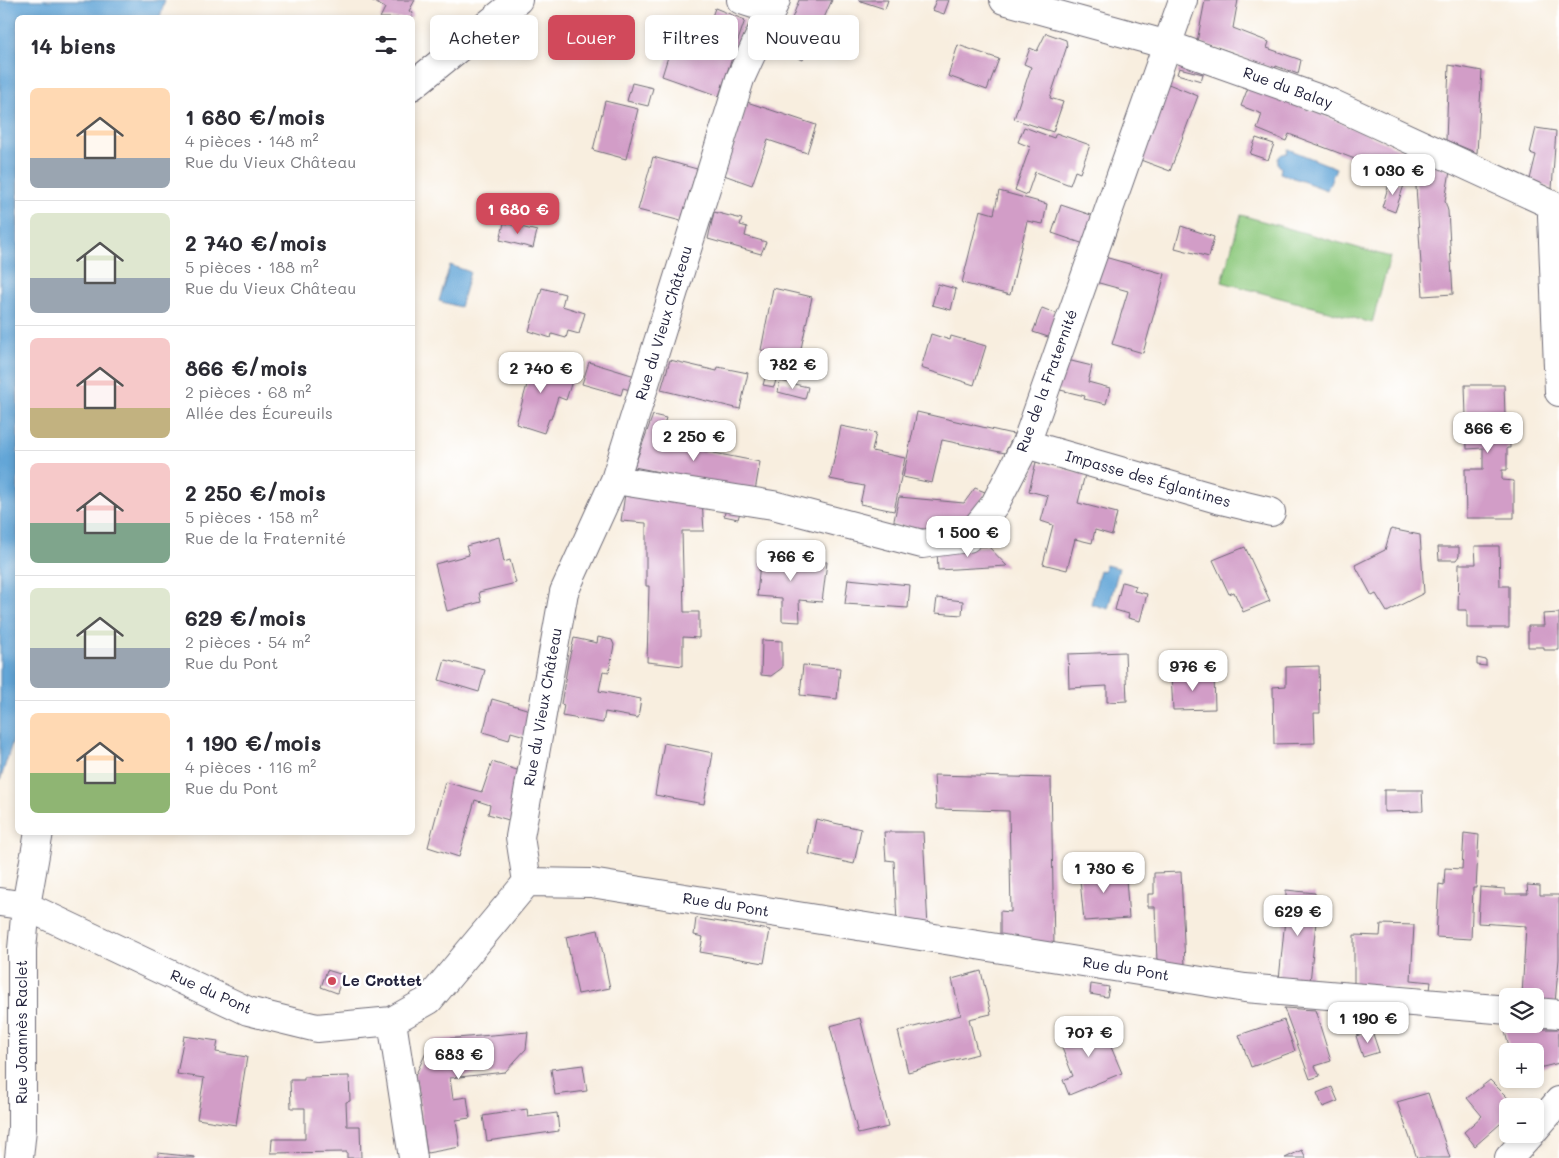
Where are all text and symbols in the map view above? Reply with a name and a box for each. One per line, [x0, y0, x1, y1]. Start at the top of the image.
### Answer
chip: Acheter [430, 15, 538, 60]
chip: Louer [548, 15, 635, 60]
chip: Filtres [645, 15, 738, 60]
chip: Nouveau [748, 15, 859, 60]
icon: filters [372, 31, 400, 59]
text: 14 biens [30, 32, 116, 59]
street label: Rue du Balay [1241, 62, 1336, 113]
text: 1 680 €/mois [185, 103, 325, 130]
icon: home [70, 108, 130, 168]
text: 4 pièces · 148 m² [185, 130, 319, 151]
text: Rue du Vieux Château [185, 151, 356, 172]
pin: 1 030 € [1347, 154, 1439, 196]
text: 1 030 € [1362, 159, 1424, 180]
pin: 1 680 € [472, 192, 564, 235]
text: 1 680 € [487, 198, 549, 219]
text: 2 740 €/mois [185, 229, 327, 256]
icon: home [70, 233, 130, 293]
street label: Rue du Vieux Château [630, 243, 696, 402]
text: 5 pièces · 188 m² [185, 256, 319, 277]
text: Rue du Vieux Château [185, 277, 356, 298]
street label: Rue de la Fraternité [1011, 306, 1081, 455]
pin: 782 € [758, 348, 828, 390]
pin: 2 740 € [495, 352, 587, 394]
text: 782 € [770, 353, 816, 374]
text: 866 €/mois [185, 354, 307, 381]
text: 2 740 € [510, 357, 572, 378]
icon: home [70, 358, 130, 418]
text: 2 pièces · 68 m² [185, 381, 311, 402]
text: Allée des Écureuils [185, 402, 333, 423]
pin: 866 € [1453, 412, 1523, 454]
text: 866 € [1464, 417, 1512, 438]
pin: 2 250 € [648, 420, 740, 462]
text: 2 250 € [663, 425, 725, 446]
street label: Impasse des Églantines [1063, 445, 1233, 511]
text: 2 250 €/mois [185, 479, 326, 506]
icon: home [70, 483, 130, 543]
text: 5 pièces · 158 m² [185, 506, 319, 527]
pin: 1 500 € [922, 516, 1014, 558]
text: 1 500 € [937, 521, 999, 542]
text: Rue de la Fraternité [185, 527, 346, 548]
pin: 766 € [756, 540, 826, 582]
text: 766 € [767, 545, 815, 566]
text: 629 €/mois [185, 604, 306, 631]
icon: home [70, 608, 130, 668]
street label: Rue du Vieux Château [518, 626, 566, 788]
text: 2 pièces · 54 m² [185, 631, 311, 652]
pin: 976 € [1158, 650, 1228, 692]
text: Rue du Pont [185, 652, 278, 673]
text: 976 € [1170, 655, 1216, 676]
text: 1 190 €/mois [185, 729, 321, 756]
icon: home [70, 733, 130, 793]
text: 4 pièces · 116 m² [185, 756, 316, 777]
text: Rue du Pont [185, 777, 278, 798]
pin: 1 730 € [1058, 852, 1150, 894]
text: 1 730 € [1074, 857, 1134, 878]
street label: Rue du Pont [681, 887, 771, 921]
pin: 629 € [1263, 894, 1333, 937]
text: 629 € [1275, 900, 1321, 921]
street label: Rue du Pont [1081, 951, 1171, 985]
street label: Rue Joannès Raclet [11, 960, 31, 1104]
street label: Rue du Pont [167, 964, 255, 1018]
place label: Le Crottet [342, 970, 422, 990]
marker: Le Crottet [326, 975, 338, 987]
map controls [1499, 988, 1544, 1143]
button: layers [1499, 988, 1544, 1033]
pin: 1 190 € [1322, 1002, 1414, 1044]
text: 1 190 € [1339, 1007, 1397, 1028]
pin: 707 € [1054, 1016, 1124, 1058]
text: 707 € [1066, 1021, 1112, 1042]
pin: 683 € [424, 1038, 494, 1080]
text: 683 € [435, 1043, 483, 1064]
button: + [1499, 1043, 1544, 1088]
button: − [1499, 1098, 1544, 1143]

